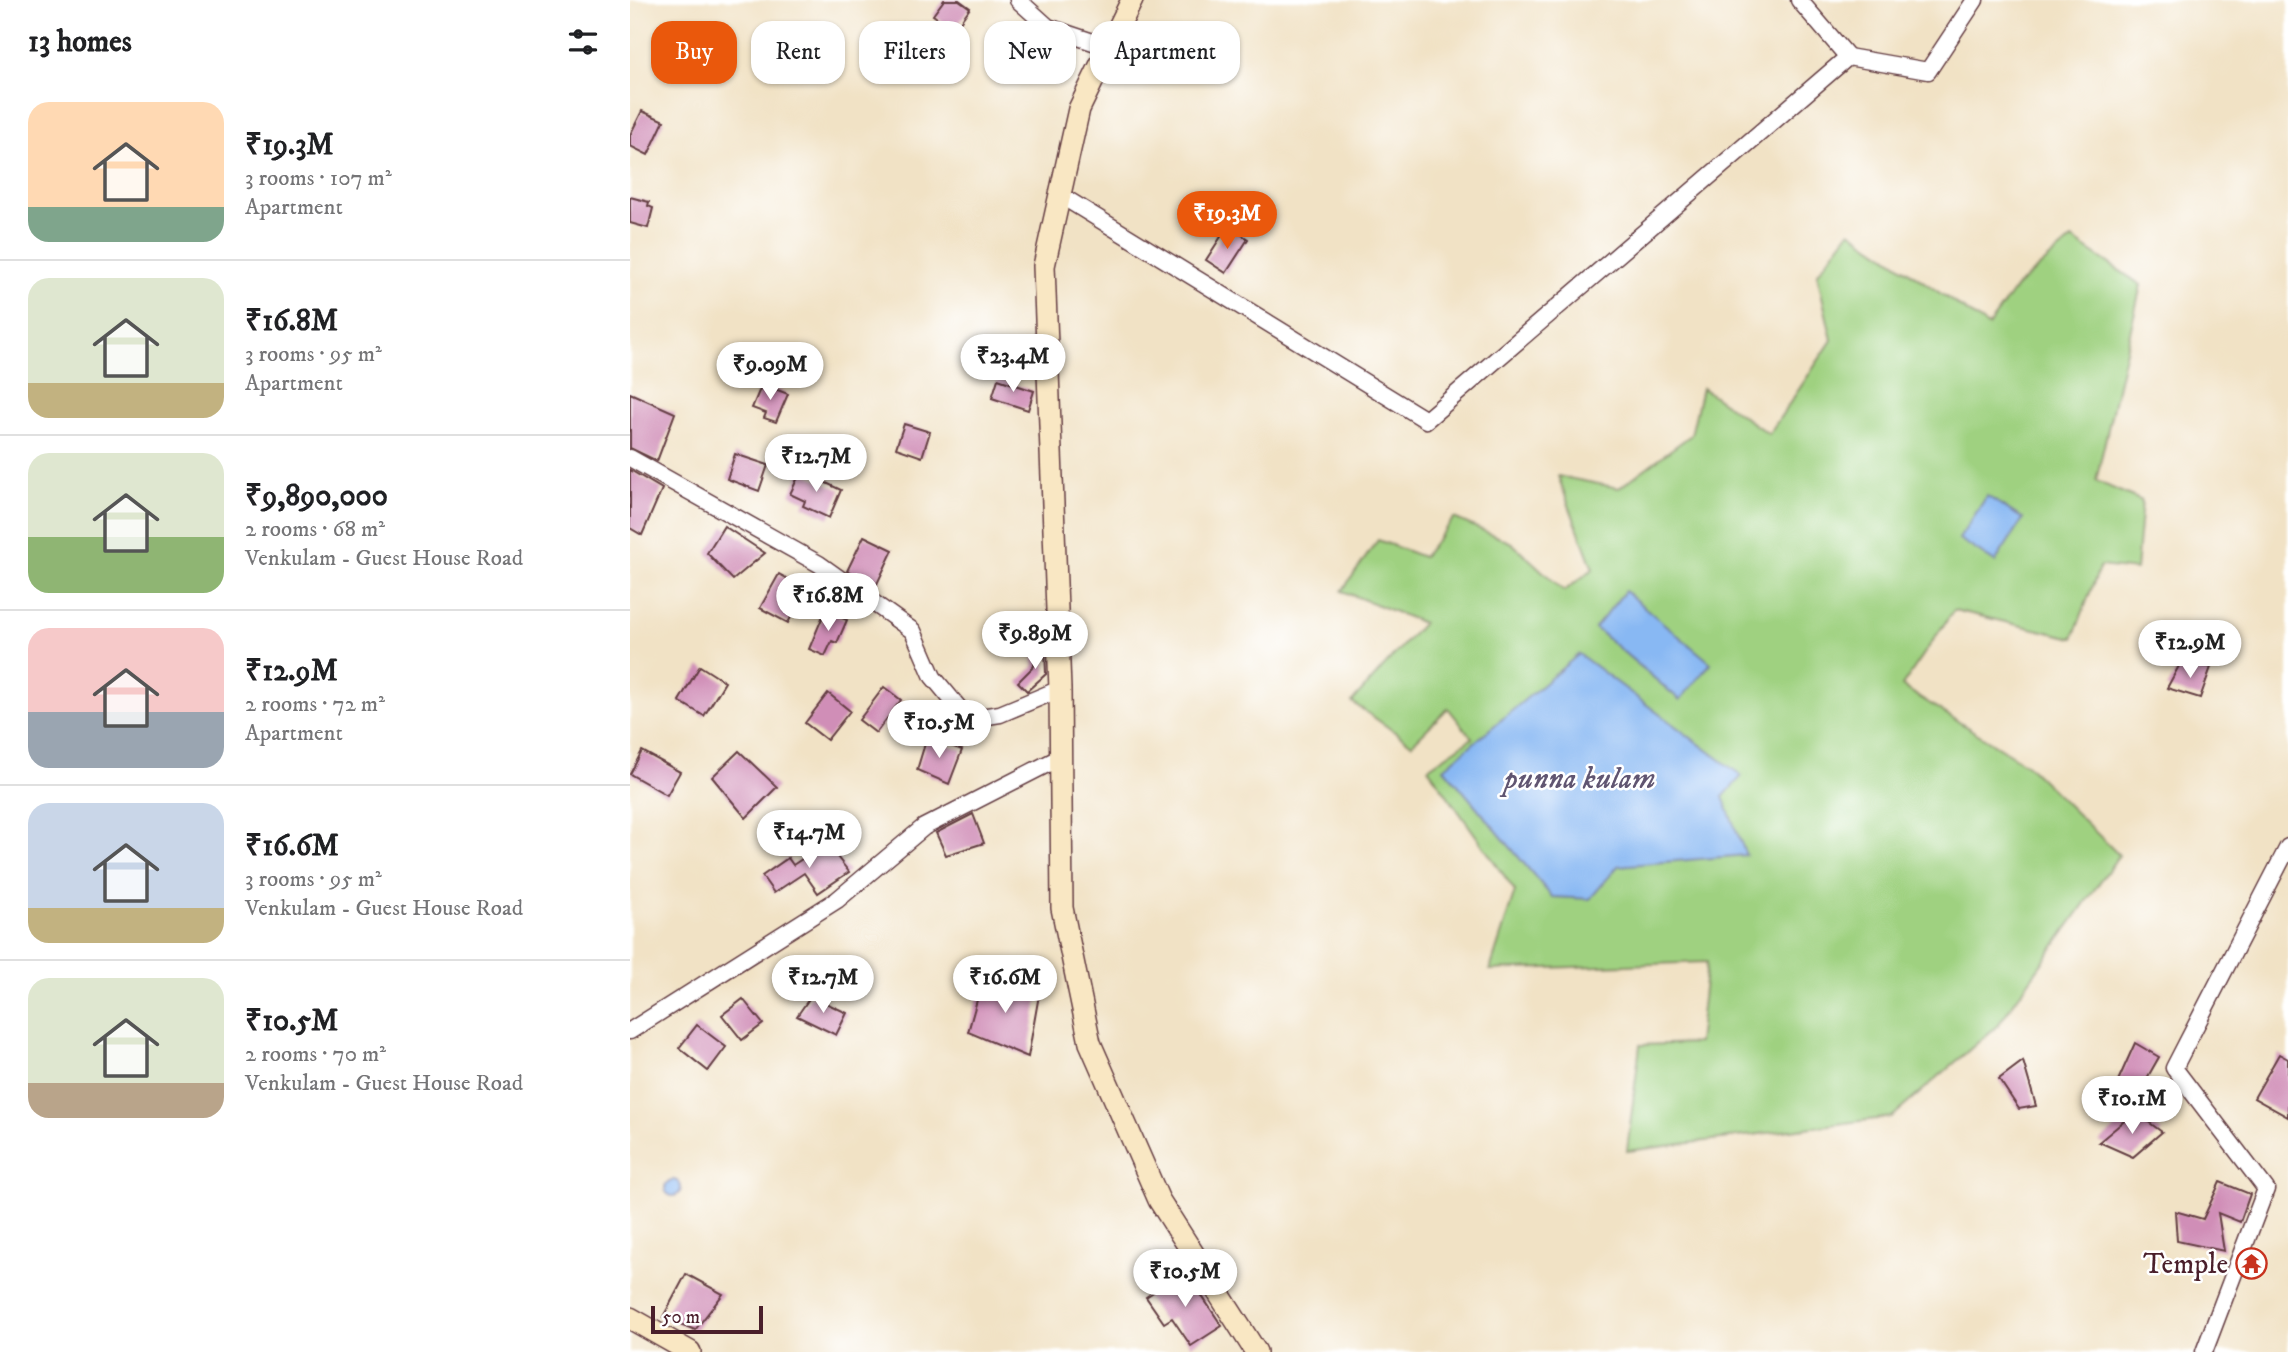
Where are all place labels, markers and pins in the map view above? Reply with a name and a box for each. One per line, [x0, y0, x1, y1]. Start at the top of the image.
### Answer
pin: ₹19.3M [1170, 191, 1284, 251]
pin: ₹23.4M [956, 334, 1070, 394]
pin: ₹9.09M [713, 342, 827, 402]
pin: ₹12.7M [759, 434, 873, 494]
pin: ₹16.8M [771, 574, 885, 633]
pin: ₹9.89M [978, 612, 1092, 671]
pin: ₹12.9M [2133, 620, 2247, 680]
pin: ₹10.5M [882, 700, 996, 760]
pin: ₹14.7M [752, 810, 866, 870]
pin: ₹12.7M [766, 956, 880, 1015]
pin: ₹16.6M [948, 956, 1062, 1015]
pin: ₹10.1M [2075, 1076, 2189, 1136]
temple icon: Temple [2234, 1246, 2268, 1280]
place label: Temple [2143, 1247, 2228, 1282]
pin: ₹10.5M [1128, 1250, 1242, 1309]

